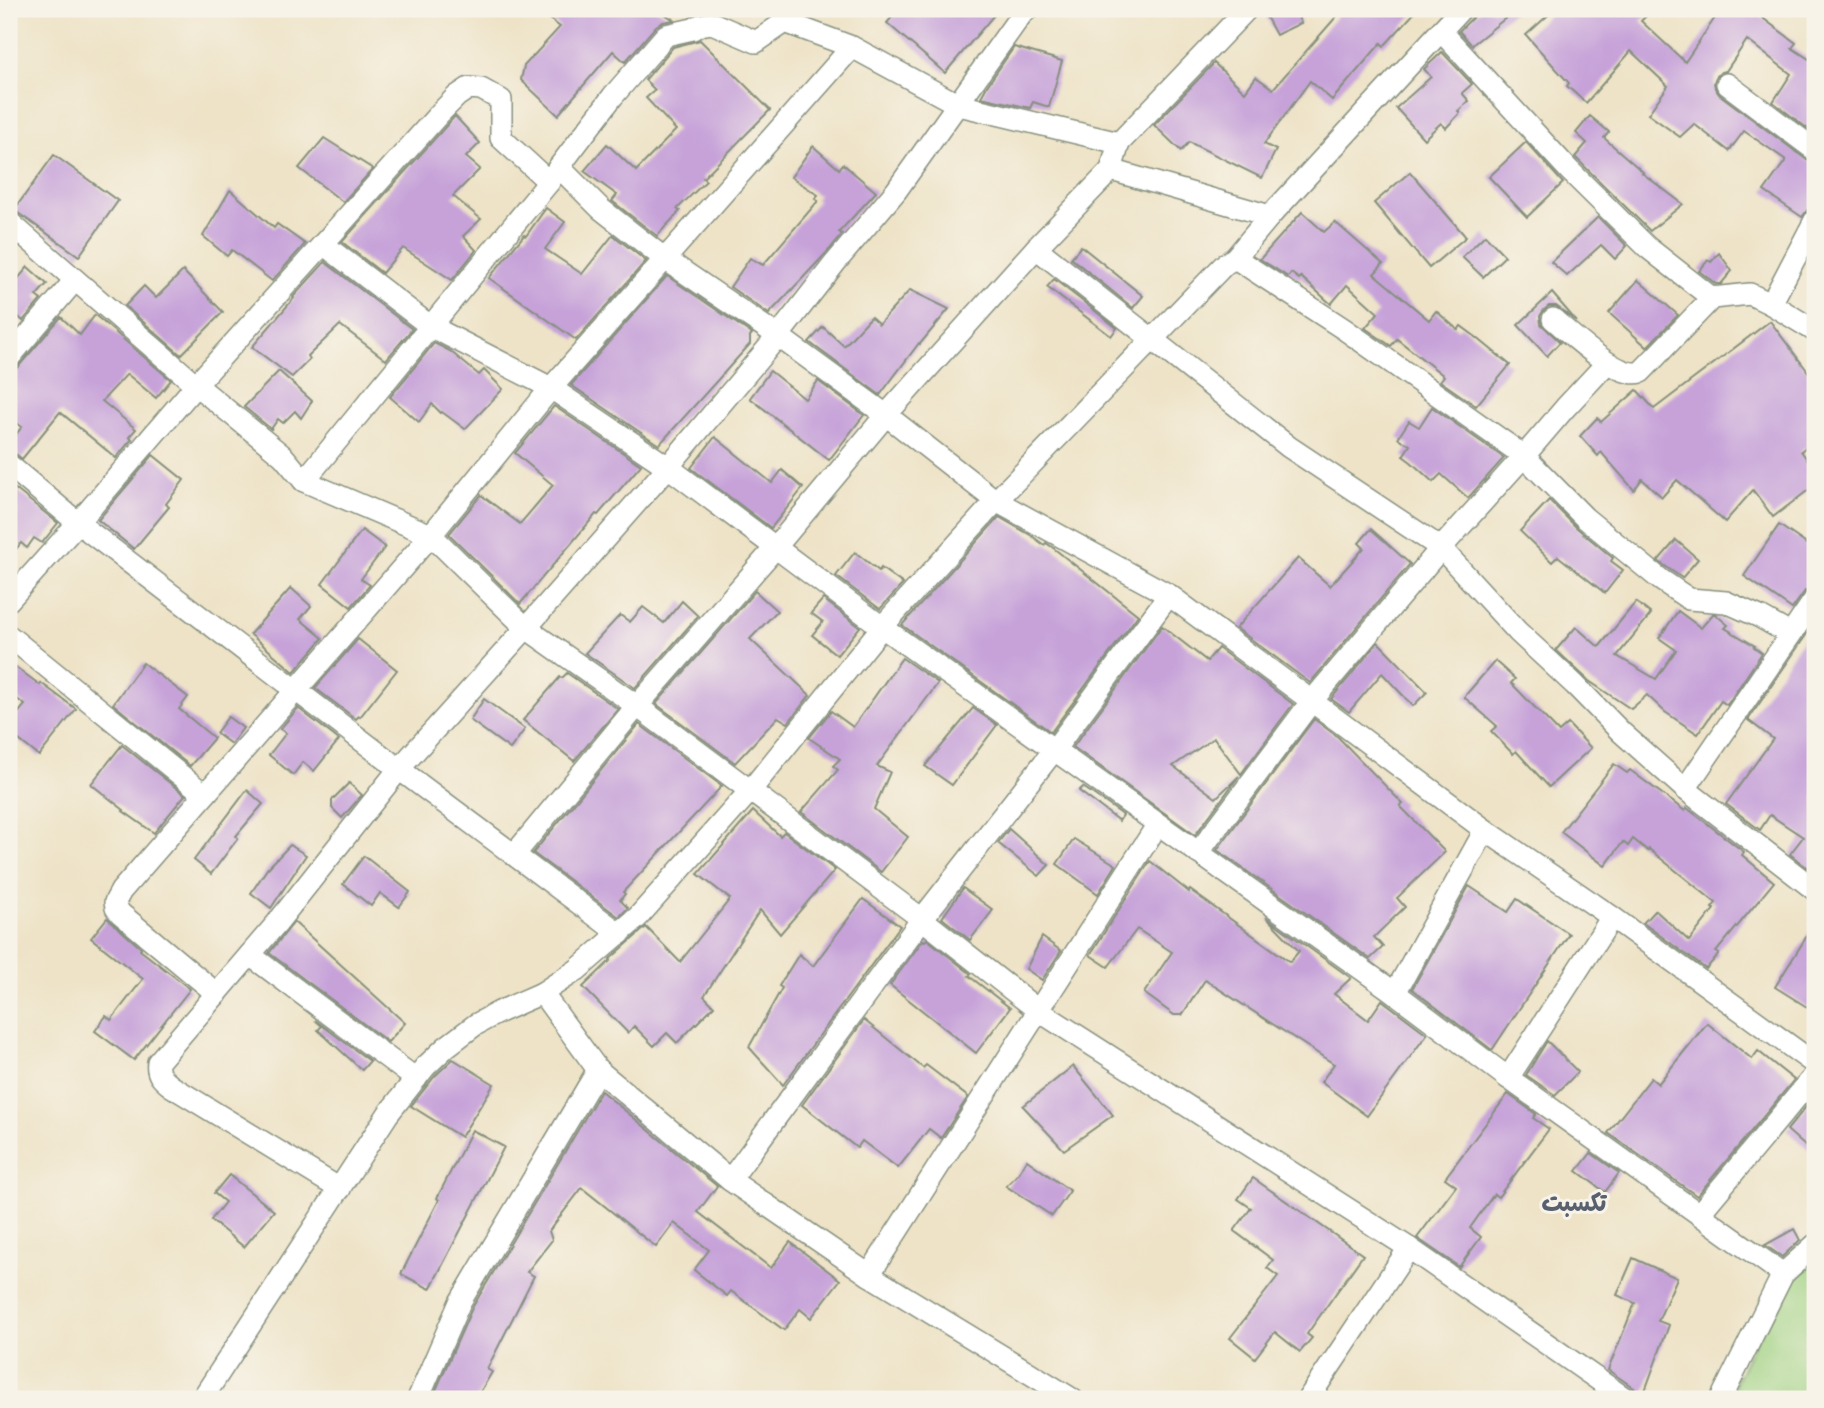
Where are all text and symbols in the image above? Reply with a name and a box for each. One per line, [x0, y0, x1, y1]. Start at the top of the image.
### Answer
district label: تكسبت [1541, 1192, 1608, 1221]

